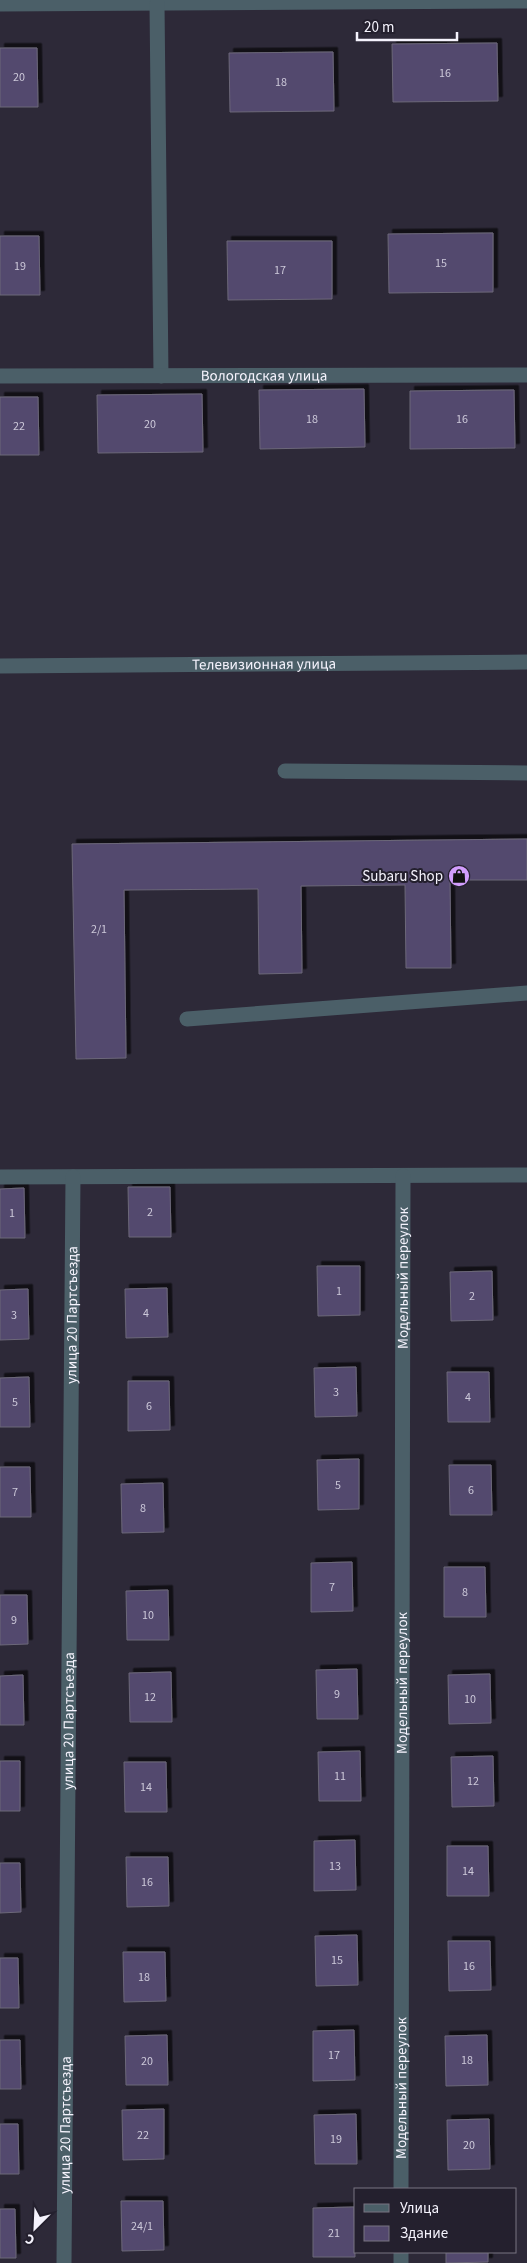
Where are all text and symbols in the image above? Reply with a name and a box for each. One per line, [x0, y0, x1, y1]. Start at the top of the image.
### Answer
scale bar [357, 10, 457, 42]
text: 20 m [364, 17, 394, 38]
house number: 16 [439, 65, 451, 82]
house number: 20 [13, 69, 25, 86]
house number: 18 [275, 74, 287, 91]
house number: 15 [435, 255, 447, 272]
house number: 19 [14, 258, 26, 275]
house number: 17 [274, 262, 286, 279]
street label: Вологодская улица [201, 365, 327, 387]
house number: 18 [306, 411, 318, 428]
house number: 16 [456, 411, 468, 428]
house number: 20 [144, 416, 156, 433]
house number: 22 [13, 418, 25, 435]
street label: Телевизионная улица [192, 653, 336, 676]
shop icon: Subaru Shop [447, 864, 471, 888]
place label: Subaru Shop [362, 866, 443, 887]
house number: 2/1 [91, 921, 107, 938]
house number: 2 [147, 1204, 153, 1221]
house number: 1 [9, 1205, 15, 1222]
street label: Модельный переулок [393, 1206, 414, 1349]
street label: улица 20 Партсъезда [61, 1246, 83, 1384]
house number: 1 [336, 1283, 342, 1300]
house number: 2 [469, 1288, 475, 1305]
house number: 4 [143, 1305, 149, 1322]
house number: 3 [11, 1307, 17, 1324]
house number: 3 [333, 1384, 339, 1401]
house number: 4 [465, 1389, 471, 1406]
house number: 5 [12, 1394, 18, 1411]
house number: 6 [146, 1398, 152, 1415]
house number: 5 [335, 1477, 341, 1494]
house number: 6 [468, 1482, 474, 1499]
house number: 7 [12, 1484, 18, 1501]
house number: 8 [140, 1500, 146, 1517]
house number: 7 [329, 1579, 335, 1596]
house number: 8 [462, 1584, 468, 1601]
house number: 10 [142, 1607, 154, 1624]
street label: Модельный переулок [392, 1611, 413, 1754]
house number: 9 [11, 1612, 17, 1629]
street label: улица 20 Партсъезда [58, 1652, 80, 1790]
house number: 9 [334, 1686, 340, 1703]
house number: 12 [144, 1689, 156, 1706]
house number: 10 [464, 1691, 476, 1708]
house number: 11 [334, 1768, 346, 1785]
house number: 12 [467, 1773, 479, 1790]
house number: 14 [140, 1779, 152, 1796]
house number: 13 [329, 1858, 341, 1875]
house number: 14 [462, 1863, 474, 1880]
house number: 16 [141, 1874, 153, 1891]
house number: 15 [331, 1952, 343, 1969]
house number: 16 [463, 1958, 475, 1975]
house number: 18 [138, 1969, 150, 1986]
street label: Модельный переулок [391, 2016, 412, 2159]
house number: 17 [328, 2047, 340, 2064]
house number: 18 [461, 2052, 473, 2069]
house number: 20 [141, 2053, 153, 2070]
street label: улица 20 Партсъезда [55, 2056, 77, 2194]
house number: 22 [137, 2127, 149, 2144]
house number: 19 [330, 2131, 342, 2148]
house number: 20 [463, 2137, 475, 2154]
legend [354, 2188, 517, 2253]
text: Улица [400, 2198, 439, 2219]
north arrow [10, 2203, 60, 2253]
house number: 24/1 [131, 2218, 153, 2235]
text: Здание [400, 2223, 448, 2244]
house number: 21 [328, 2225, 340, 2242]
text: С [22, 2228, 38, 2250]

